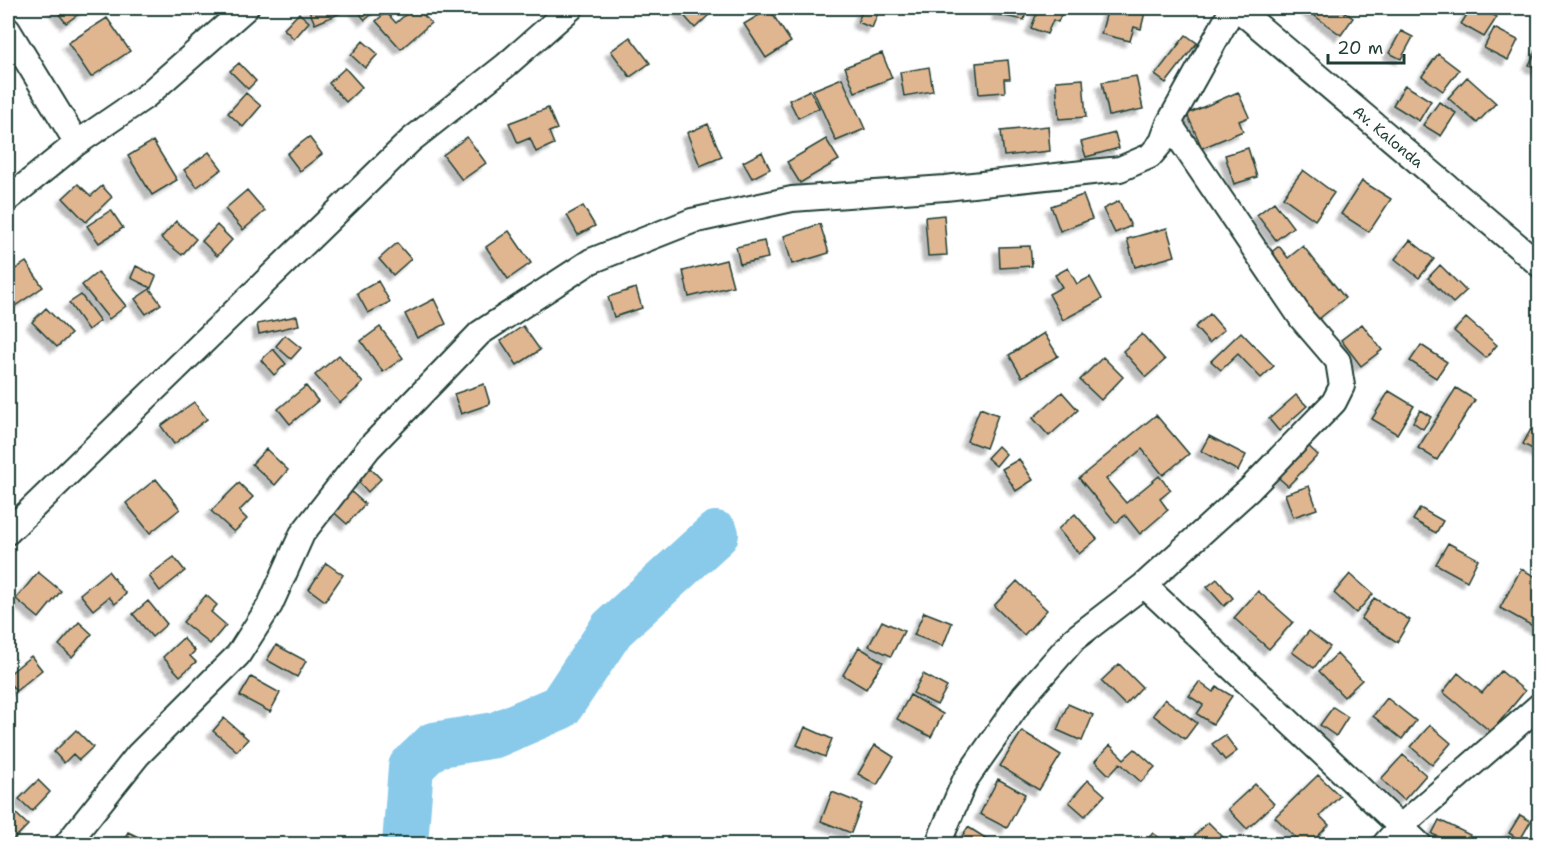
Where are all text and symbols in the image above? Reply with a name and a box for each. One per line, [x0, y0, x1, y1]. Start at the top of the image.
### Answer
scale bar [1328, 27, 1404, 65]
text: 20 m [1337, 36, 1383, 60]
street label: Av. Kalonda [1349, 102, 1428, 173]

